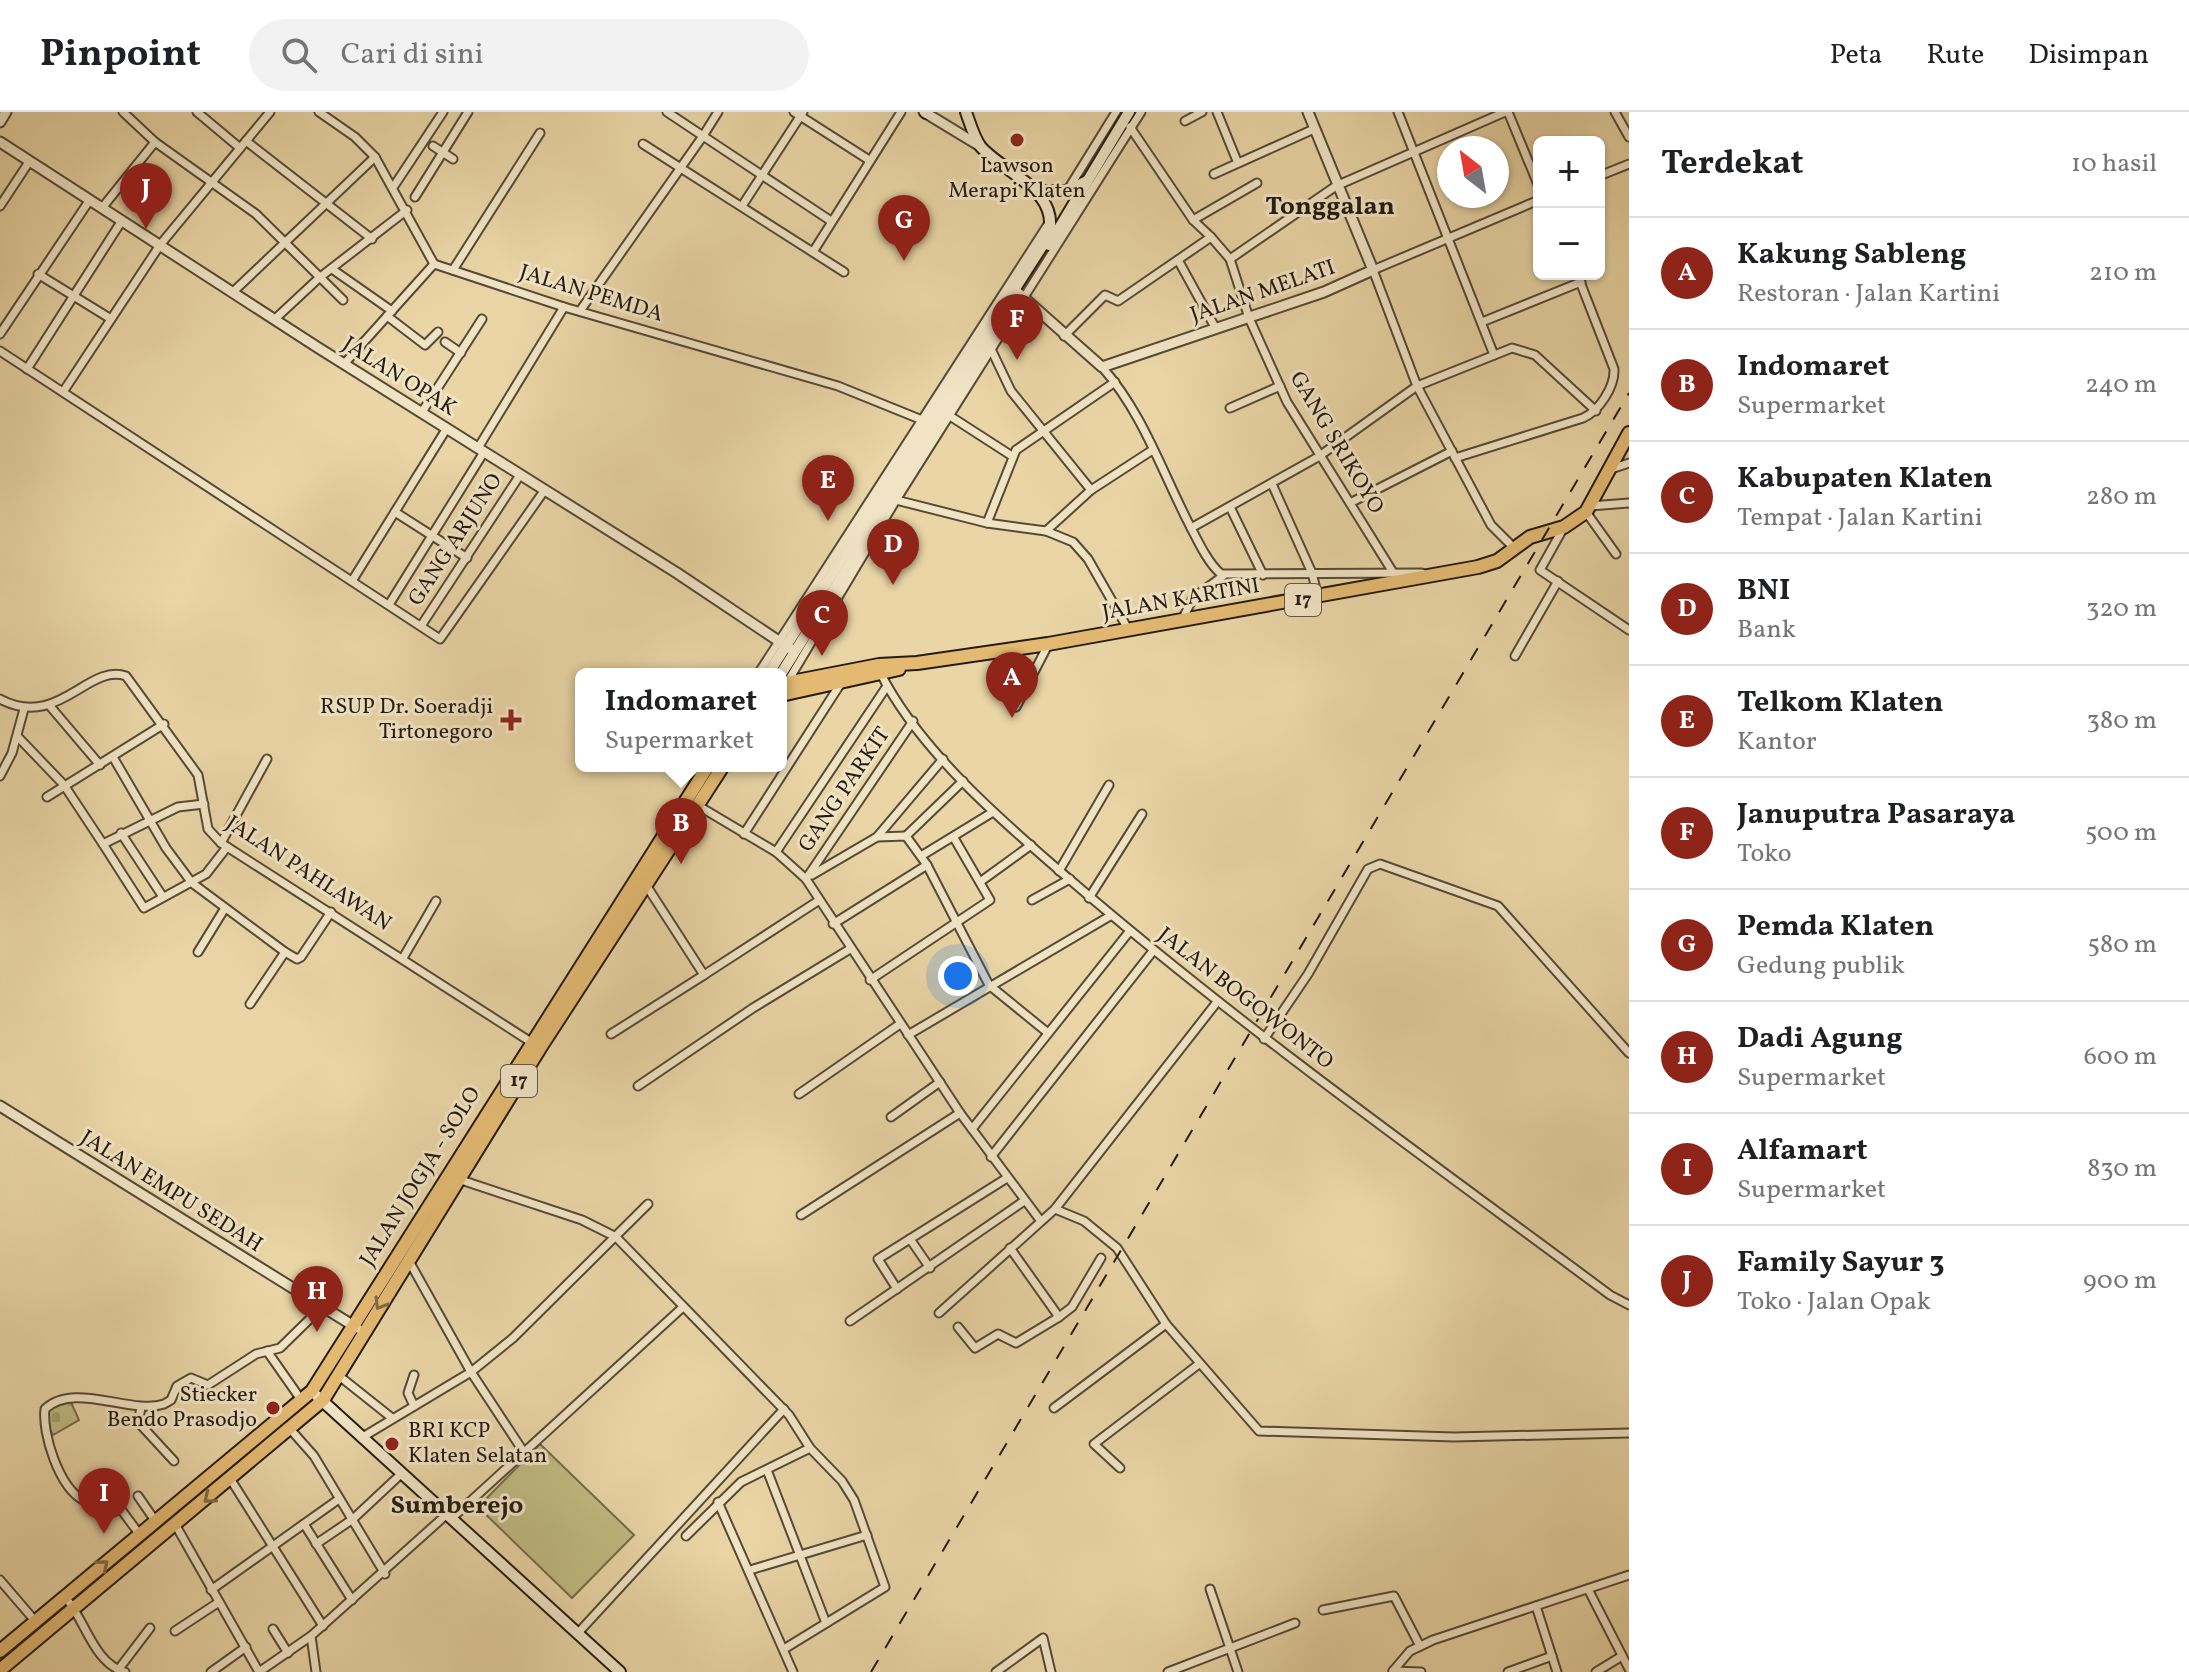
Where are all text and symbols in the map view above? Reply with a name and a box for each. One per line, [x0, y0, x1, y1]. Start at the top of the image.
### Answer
search box [249, 19, 809, 91]
text: Pinpoint [40, 29, 201, 82]
icon: search [277, 33, 321, 77]
text: Cari di sini [341, 34, 484, 76]
text: Peta [1830, 36, 1882, 75]
text: Rute [1926, 36, 1984, 75]
text: Disimpan [2028, 36, 2149, 75]
marker: Lawson Merapi Klaten [1008, 131, 1026, 149]
north arrow [1437, 136, 1509, 208]
map controls [1533, 136, 1605, 280]
button: + [1533, 136, 1605, 208]
text: Terdekat [1661, 141, 1804, 188]
text: 10 hasil [2071, 146, 2157, 182]
place label: Lawson Merapi Klaten [948, 151, 1086, 207]
pin: J [120, 163, 172, 229]
district label: Tonggalan [1265, 189, 1395, 225]
pin: G [878, 195, 930, 261]
button: − [1533, 208, 1605, 280]
text: Kakung Sableng [1737, 234, 1967, 276]
street label: JALAN MELATI [1186, 253, 1340, 331]
text: A [1678, 255, 1696, 291]
text: 210 m [2089, 255, 2157, 291]
street label: JALAN PEMDA [515, 257, 667, 331]
text: Restoran · Jalan Kartini [1737, 276, 2000, 312]
pin: F [991, 294, 1043, 360]
street label: JALAN OPAK [336, 330, 462, 424]
text: Indomaret [1737, 346, 1889, 388]
street label: GANG SRIKOYO [1281, 366, 1391, 520]
text: B [1678, 367, 1696, 403]
text: 240 m [2085, 367, 2157, 403]
text: Supermarket [1737, 388, 1886, 424]
pin: E [802, 455, 854, 521]
text: Kabupaten Klaten [1737, 458, 1993, 500]
street label: GANG ARJUNO [401, 468, 511, 612]
text: C [1679, 479, 1695, 515]
text: 280 m [2086, 479, 2157, 515]
text: Tempat · Jalan Kartini [1737, 500, 1983, 536]
pin: D [867, 519, 919, 585]
text: BNI [1737, 570, 1790, 612]
street label: JALAN KARTINI [1100, 571, 1262, 629]
road number: 17 [1285, 584, 1321, 616]
pin: C [796, 590, 848, 656]
text: D [1677, 591, 1697, 627]
text: 320 m [2086, 591, 2157, 627]
text: Bank [1737, 612, 1796, 648]
pin: A [986, 652, 1038, 718]
popup [575, 668, 787, 772]
text: Indomaret [605, 681, 757, 723]
text: Telkom Klaten [1737, 682, 1944, 724]
place label: RSUP Dr. Soeradji Tirtonegoro [320, 692, 493, 748]
text: E [1679, 703, 1695, 739]
text: 380 m [2087, 703, 2157, 739]
marker: RSUP Dr. Soeradji Tirtonegoro [500, 709, 522, 731]
street label: GANG PARKIT [792, 721, 898, 859]
text: Supermarket [605, 723, 754, 759]
text: Kantor [1737, 724, 1817, 760]
text: Januputra Pasaraya [1737, 794, 2015, 836]
pin: B [655, 798, 707, 864]
street label: JALAN PAHLAWAN [219, 809, 397, 939]
text: F [1679, 815, 1695, 851]
text: 500 m [2085, 815, 2157, 851]
text: Toko [1737, 836, 1792, 872]
text: Pemda Klaten [1737, 906, 1934, 948]
street label: JALAN BOGOWONTO [1150, 920, 1340, 1078]
text: G [1678, 927, 1696, 963]
text: 580 m [2087, 927, 2157, 963]
text: Gedung publik [1737, 948, 1905, 984]
your location [938, 956, 978, 996]
text: Dadi Agung [1737, 1018, 1903, 1060]
text: H [1677, 1039, 1697, 1075]
text: 600 m [2084, 1039, 2157, 1075]
text: Supermarket [1737, 1060, 1886, 1096]
road number: 17 [501, 1065, 537, 1097]
street label: JALAN JOGJA - SOLO [353, 1081, 489, 1273]
street label: JALAN EMPU SEDAH [74, 1123, 268, 1261]
text: Alfamart [1737, 1130, 1868, 1172]
text: I [1682, 1151, 1692, 1187]
text: 830 m [2087, 1151, 2157, 1187]
text: Supermarket [1737, 1172, 1886, 1208]
text: Family Sayur 3 [1737, 1242, 1945, 1284]
text: J [1682, 1263, 1692, 1299]
text: 900 m [2083, 1263, 2157, 1299]
pin: H [291, 1266, 343, 1332]
text: Toko · Jalan Opak [1737, 1284, 1931, 1320]
one-way arrow [375, 1295, 390, 1310]
place label: Stiecker Bendo Prasodjo [107, 1380, 257, 1436]
marker: Stiecker Bendo Prasodjo [264, 1399, 282, 1417]
place label: BRI KCP Klaten Selatan [408, 1416, 547, 1472]
marker: BRI KCP Klaten Selatan [383, 1435, 401, 1453]
pin: I [78, 1468, 130, 1534]
one-way arrow [203, 1488, 218, 1502]
district label: Sumberejo [391, 1488, 523, 1524]
one-way arrow [94, 1560, 109, 1575]

